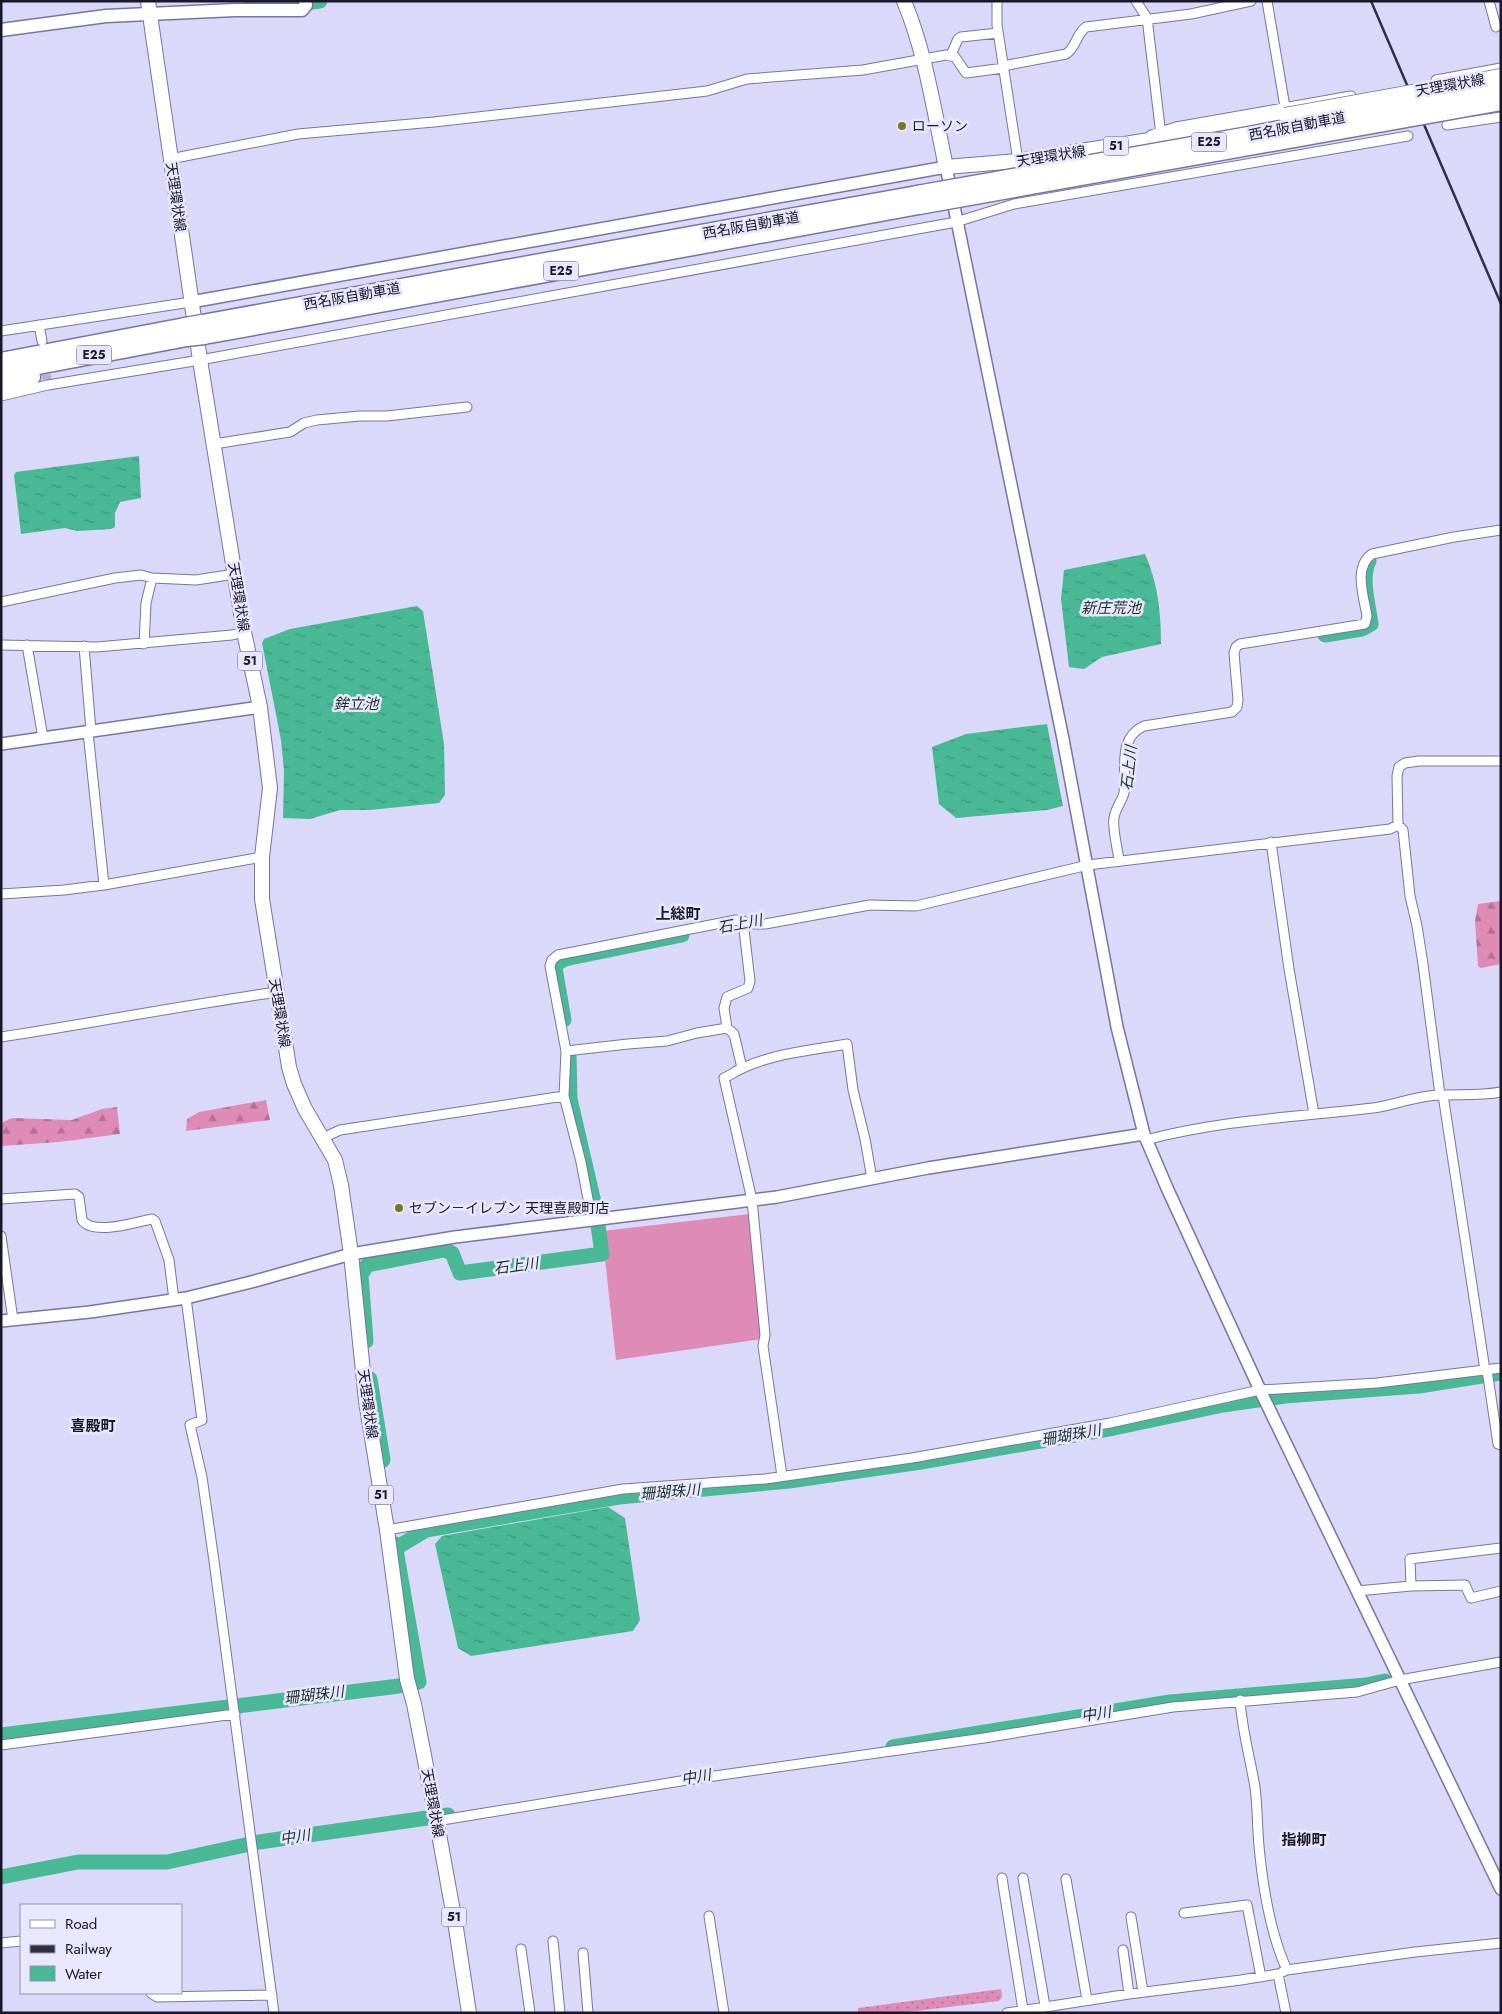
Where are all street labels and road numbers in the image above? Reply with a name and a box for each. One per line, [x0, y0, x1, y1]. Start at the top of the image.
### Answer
street label: 天理環状線 [1414, 69, 1486, 101]
street label: 西名阪自動車道 [1247, 107, 1347, 145]
road number: E25 [1192, 132, 1226, 152]
road number: 51 [1104, 136, 1128, 156]
street label: 天理環状線 [1015, 141, 1087, 171]
street label: 天理環状線 [161, 161, 191, 233]
street label: 西名阪自動車道 [701, 207, 801, 243]
road number: E25 [544, 262, 578, 280]
street label: 西名阪自動車道 [302, 278, 402, 314]
road number: E25 [76, 346, 112, 364]
street label: 天理環状線 [224, 561, 254, 633]
road number: 51 [238, 651, 262, 670]
street label: 天理環状線 [265, 977, 295, 1049]
street label: 天理環状線 [353, 1368, 383, 1440]
road number: 51 [368, 1486, 394, 1504]
street label: 天理環状線 [417, 1767, 449, 1839]
road number: 51 [442, 1908, 466, 1926]

